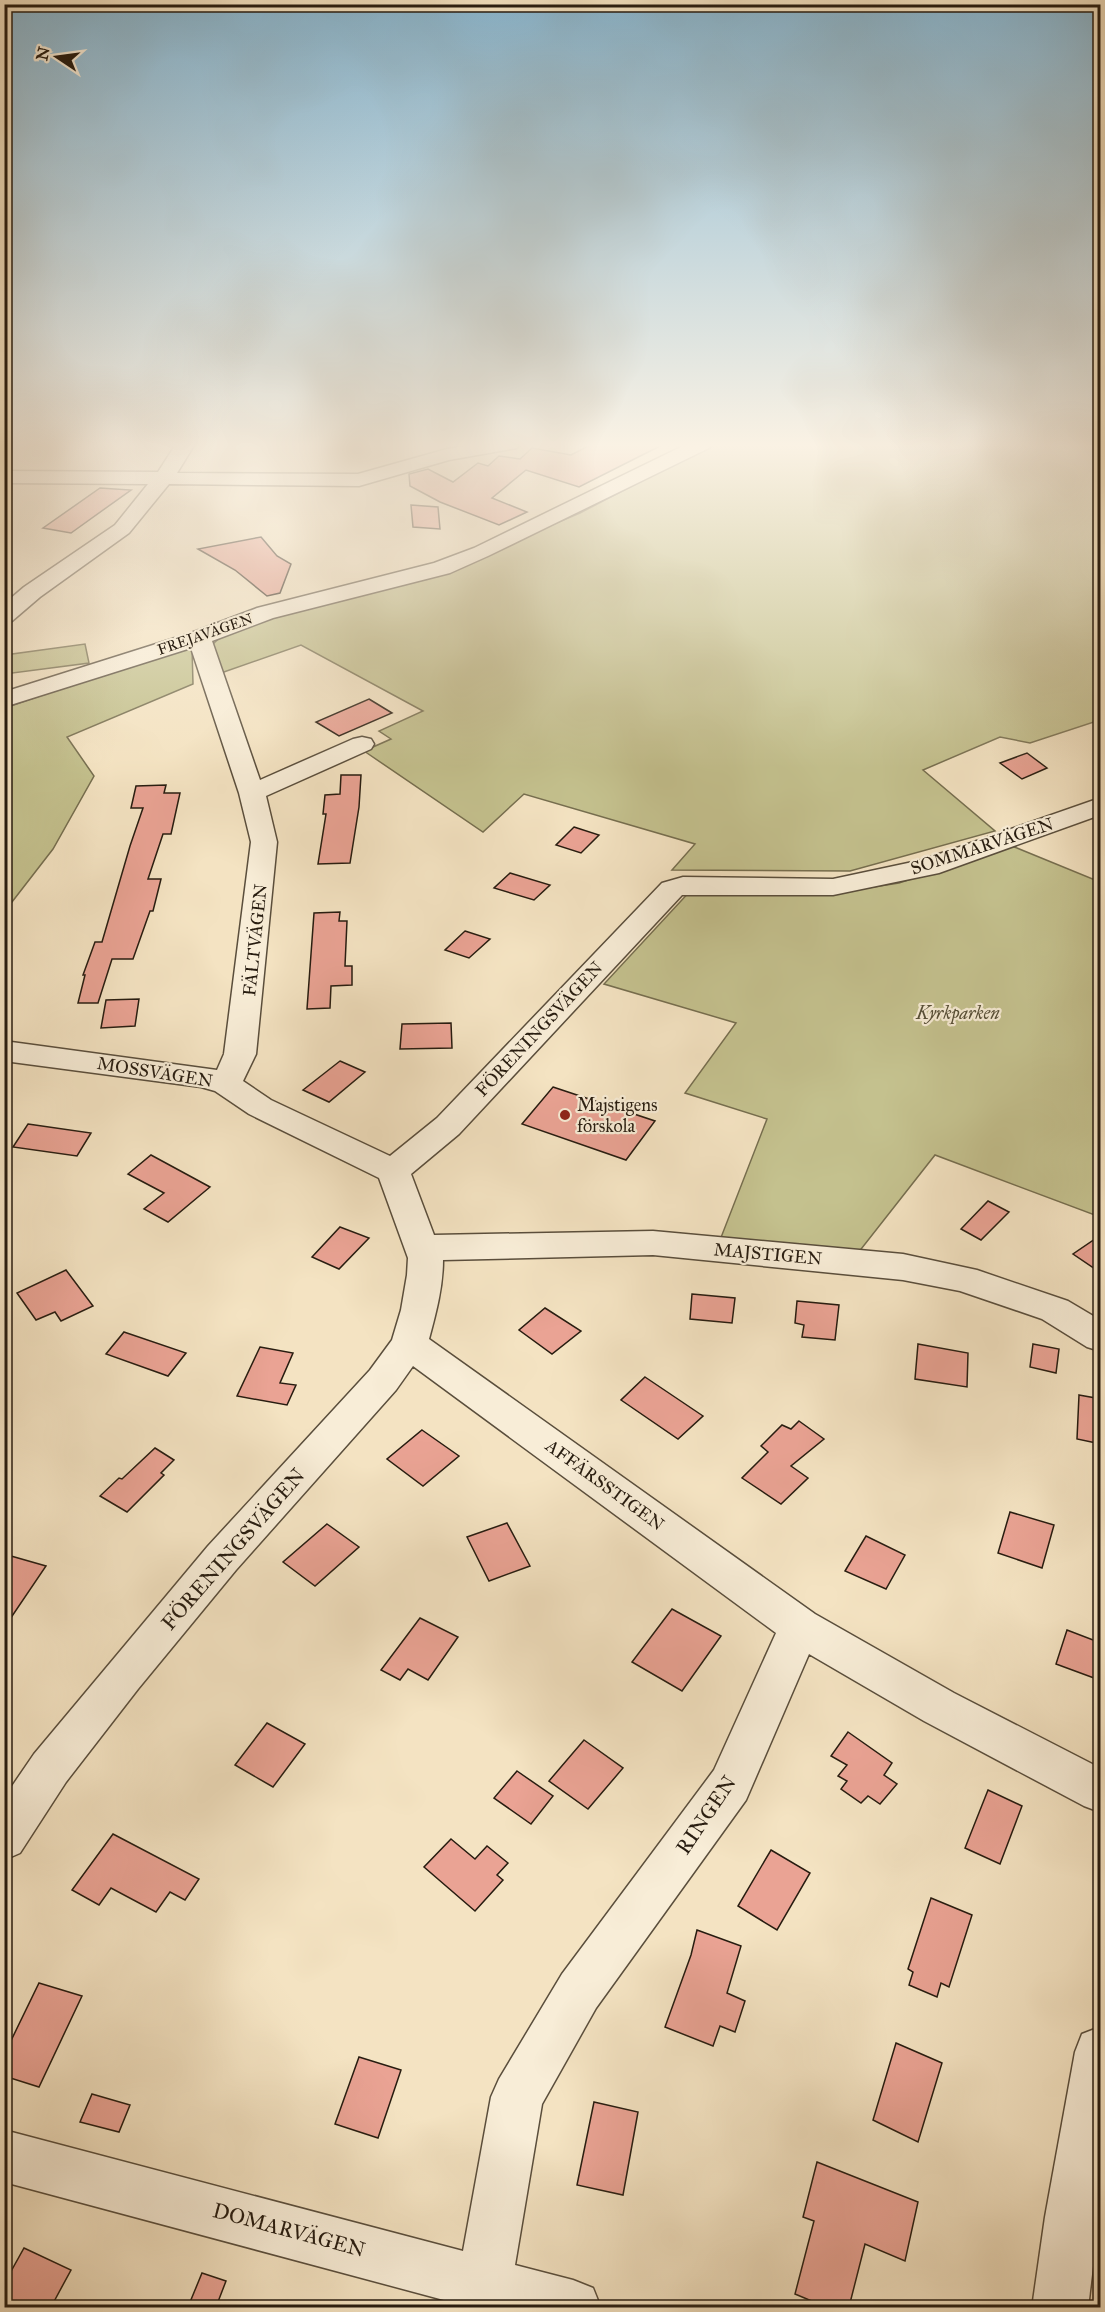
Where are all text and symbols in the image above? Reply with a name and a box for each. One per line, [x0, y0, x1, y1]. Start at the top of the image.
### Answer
north arrow [27, 27, 87, 87]
text: N [32, 45, 54, 62]
street label: FREJAVÄGEN [155, 609, 256, 660]
street label: SOMMARVÄGEN [908, 812, 1056, 880]
street label: FÄLTVÄGEN [238, 883, 272, 997]
street label: FÖRENINGSVÄGEN [470, 956, 607, 1101]
park label: Kyrkparken [915, 1002, 1000, 1025]
street label: MOSSVÄGEN [95, 1052, 215, 1092]
place label: Majstigens förskola [577, 1094, 658, 1137]
marker: Majstigens förskola [558, 1108, 572, 1122]
street label: MAJSTIGEN [713, 1238, 823, 1271]
street label: AFFÄRSSTIGEN [541, 1434, 669, 1535]
street label: FÖRENINGSVÄGEN [156, 1463, 311, 1635]
street label: RINGEN [670, 1770, 742, 1859]
street label: DOMARVÄGEN [210, 2197, 368, 2263]

